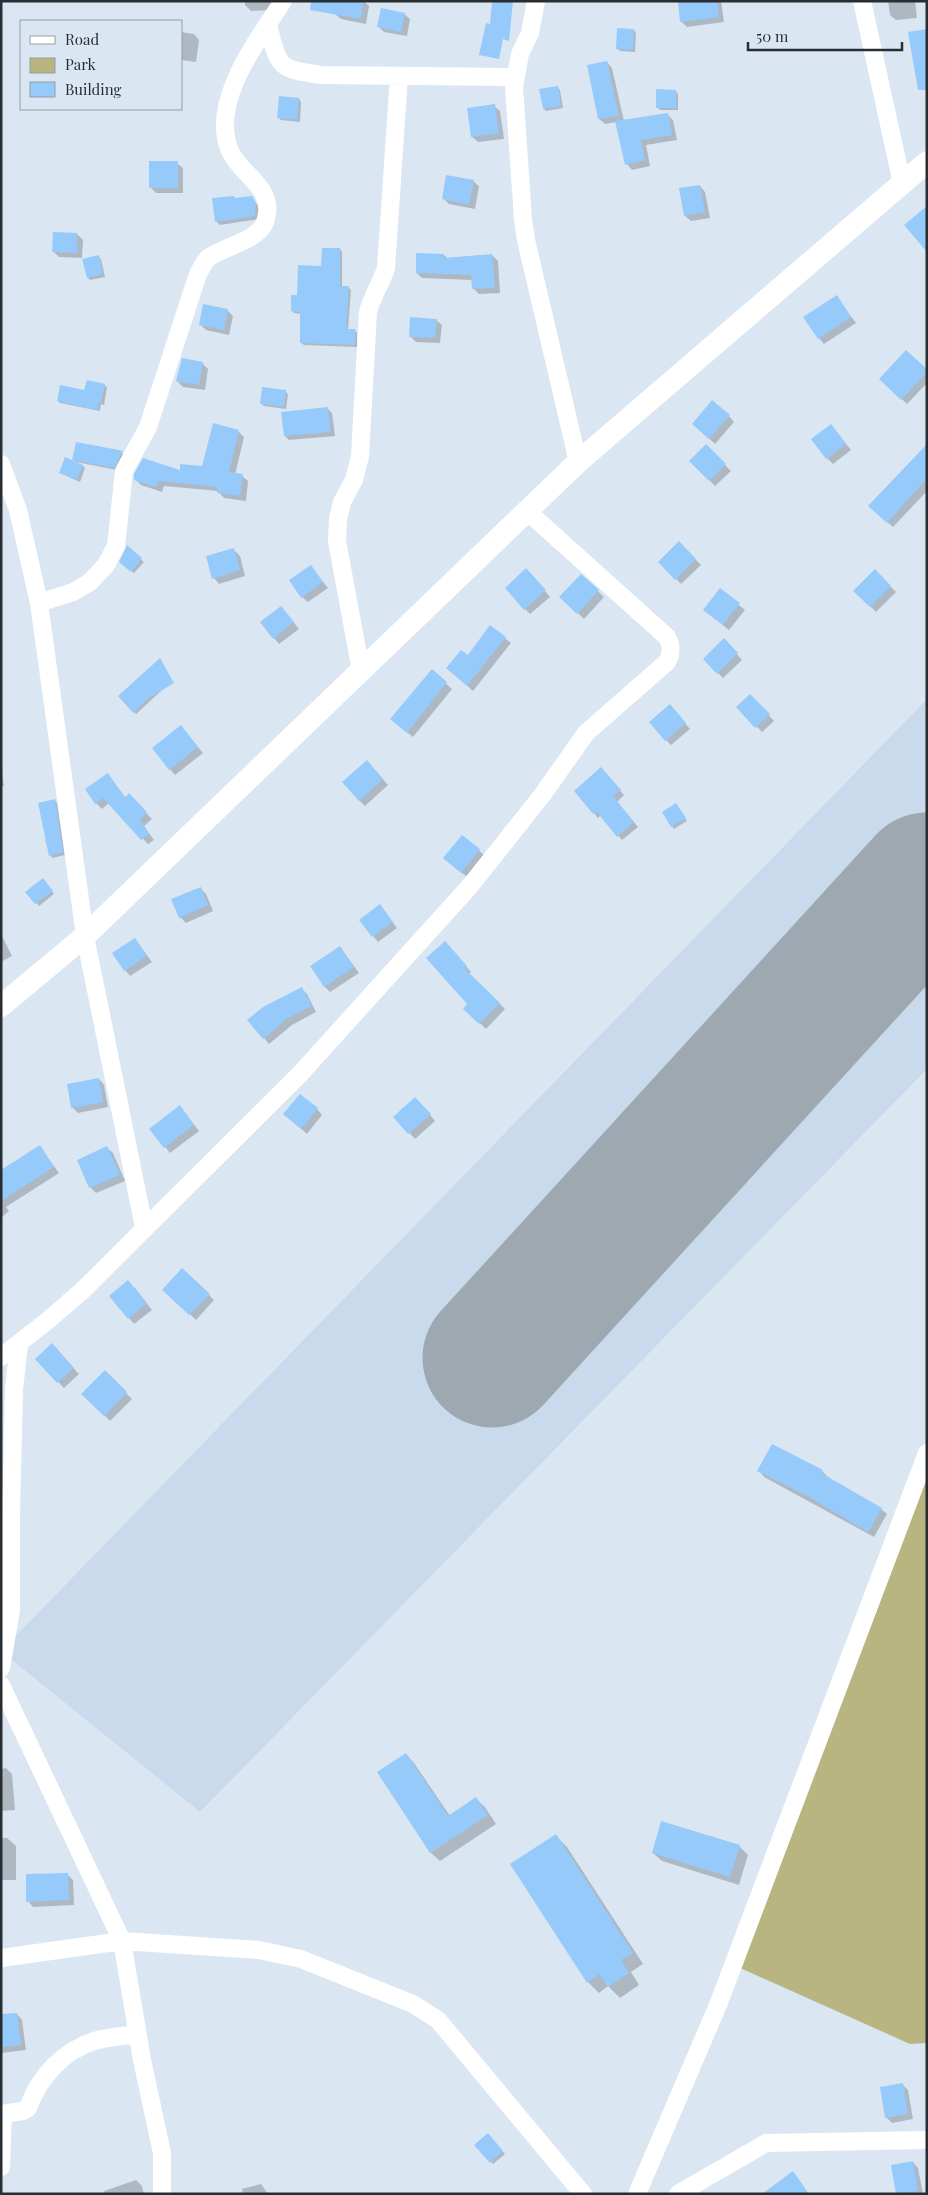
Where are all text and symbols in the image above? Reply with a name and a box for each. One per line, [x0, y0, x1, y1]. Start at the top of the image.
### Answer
legend [20, 20, 182, 110]
scale bar [748, 20, 902, 52]
text: 50 m [756, 26, 789, 46]
text: Road [65, 29, 99, 49]
text: Park [65, 54, 97, 74]
text: Building [65, 79, 122, 99]

